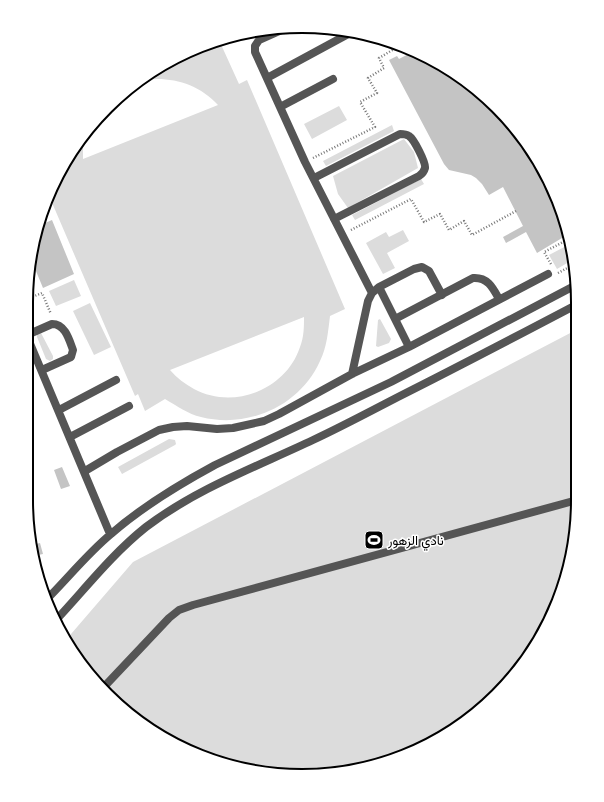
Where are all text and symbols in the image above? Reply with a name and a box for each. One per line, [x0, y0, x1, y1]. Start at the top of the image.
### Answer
sports icon: نادي الزهور [363, 529, 385, 551]
place label: نادي الزهور [387, 532, 444, 551]

